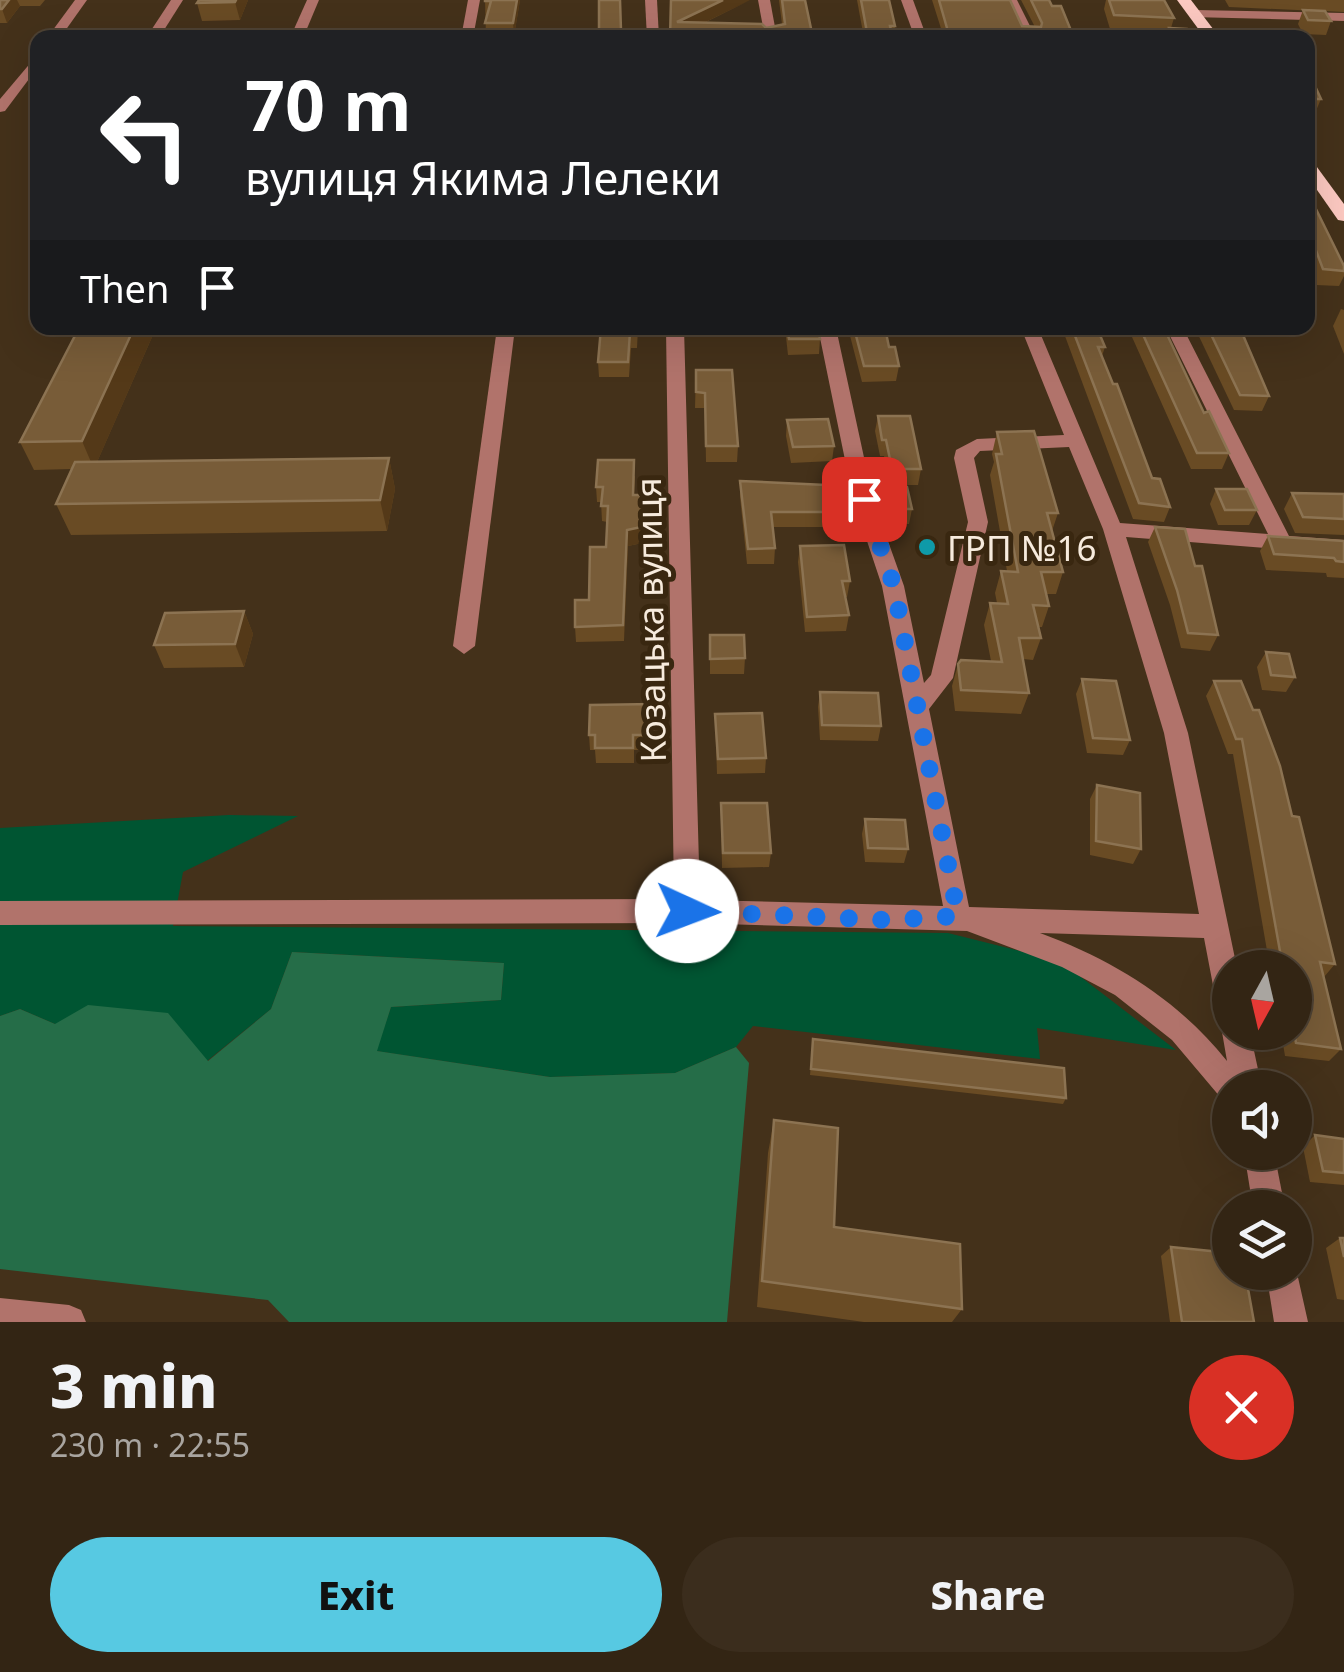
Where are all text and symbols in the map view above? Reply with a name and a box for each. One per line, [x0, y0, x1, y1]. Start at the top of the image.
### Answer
text: 70 m [245, 56, 412, 152]
icon: left [80, 70, 210, 200]
text: вулиця Якима Лелеки [245, 147, 721, 208]
icon: arrive [190, 260, 245, 315]
text: Then [80, 262, 170, 314]
pin [822, 457, 907, 542]
icon: arrive [837, 472, 892, 527]
street label: Козацька вулиця [624, 477, 676, 763]
place label: ГРП №16 [947, 524, 1097, 571]
marker: ГРП №16 [916, 536, 938, 558]
position arrow [635, 859, 739, 963]
north arrow [1212, 950, 1312, 1050]
map controls [1212, 950, 1312, 1290]
button: sound [1212, 1070, 1312, 1170]
button: layers [1212, 1190, 1312, 1290]
text: 3 min [50, 1344, 218, 1426]
button: close [1189, 1355, 1294, 1460]
text: 230 m · 22:55 [50, 1423, 250, 1466]
button: Exit [50, 1537, 662, 1652]
button: Share [682, 1537, 1294, 1652]

